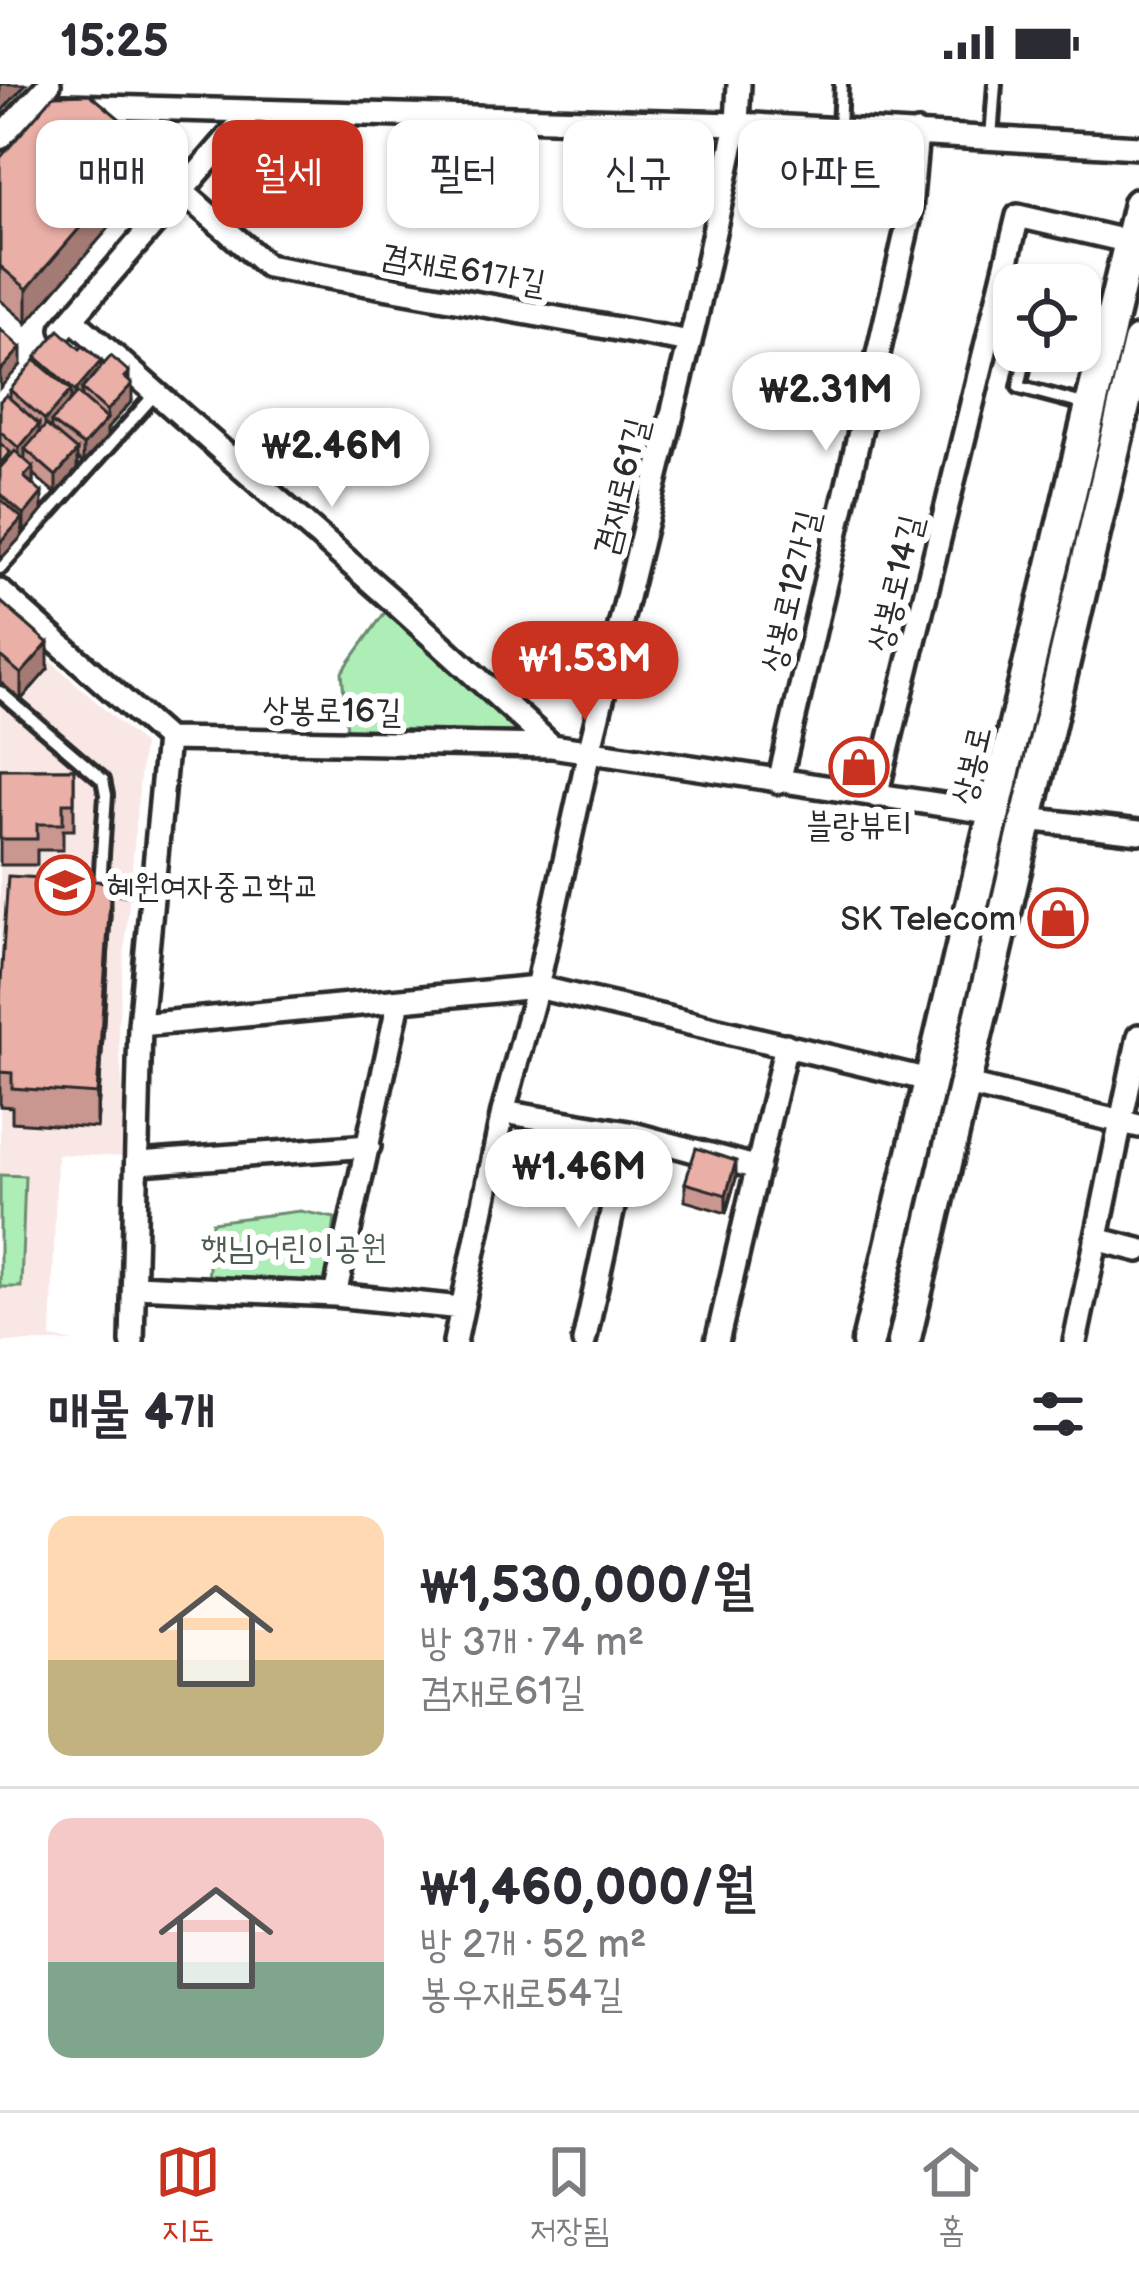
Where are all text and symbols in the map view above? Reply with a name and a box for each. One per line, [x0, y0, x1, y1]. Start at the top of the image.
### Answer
text: 15:25 [60, 15, 169, 70]
chip: 매매 [36, 120, 188, 228]
chip: 월세 [212, 120, 363, 228]
chip: 필터 [387, 120, 539, 228]
chip: 신규 [563, 120, 714, 228]
chip: 아파트 [738, 120, 924, 228]
street label: 겸재로61가길 [379, 236, 549, 304]
map controls [993, 264, 1101, 372]
button: locate [993, 264, 1101, 372]
pin: ₩2.31M [728, 352, 924, 454]
text: ₩2.31M [759, 367, 893, 414]
pin: ₩2.46M [234, 408, 430, 510]
street label: 겸재로61길 [586, 414, 658, 559]
text: ₩2.46M [261, 423, 403, 470]
street label: 상봉로12가길 [753, 507, 829, 676]
street label: 상봉로14길 [860, 511, 932, 656]
pin: ₩1.53M [487, 621, 683, 723]
text: ₩1.53M [519, 636, 651, 683]
street label: 상봉로16길 [262, 690, 402, 732]
street label: 상봉로 [944, 722, 1000, 809]
shop icon: 블랑뷰티 [828, 736, 890, 798]
place label: 블랑뷰티 [806, 806, 912, 846]
school or university icon: 혜원여자중고학교 [34, 854, 96, 916]
place label: 혜원여자중고학교 [107, 867, 319, 907]
shop icon: SK Telecom [1027, 887, 1089, 949]
place label: SK Telecom [841, 900, 1016, 940]
pin: ₩1.46M [481, 1129, 677, 1231]
text: ₩1.46M [512, 1144, 646, 1191]
park label: 햇님어린이공원 [201, 1228, 387, 1268]
icon: filters [1025, 1381, 1091, 1447]
text: 매물 4개 [48, 1383, 215, 1444]
text: ₩1,530,000/월 [420, 1556, 754, 1617]
icon: home [144, 1564, 288, 1708]
text: 방 3개 · 74 m² [420, 1620, 644, 1667]
text: 겸재로61길 [420, 1669, 584, 1716]
text: ₩1,460,000/월 [420, 1858, 756, 1919]
icon: home [144, 1866, 288, 2010]
text: 방 2개 · 52 m² [420, 1922, 647, 1969]
text: 봉우재로54길 [420, 1971, 623, 2018]
tab: 지도 [155, 2139, 221, 2252]
tab: 저장됨 [530, 2139, 609, 2252]
tab: 홈 [918, 2139, 984, 2252]

